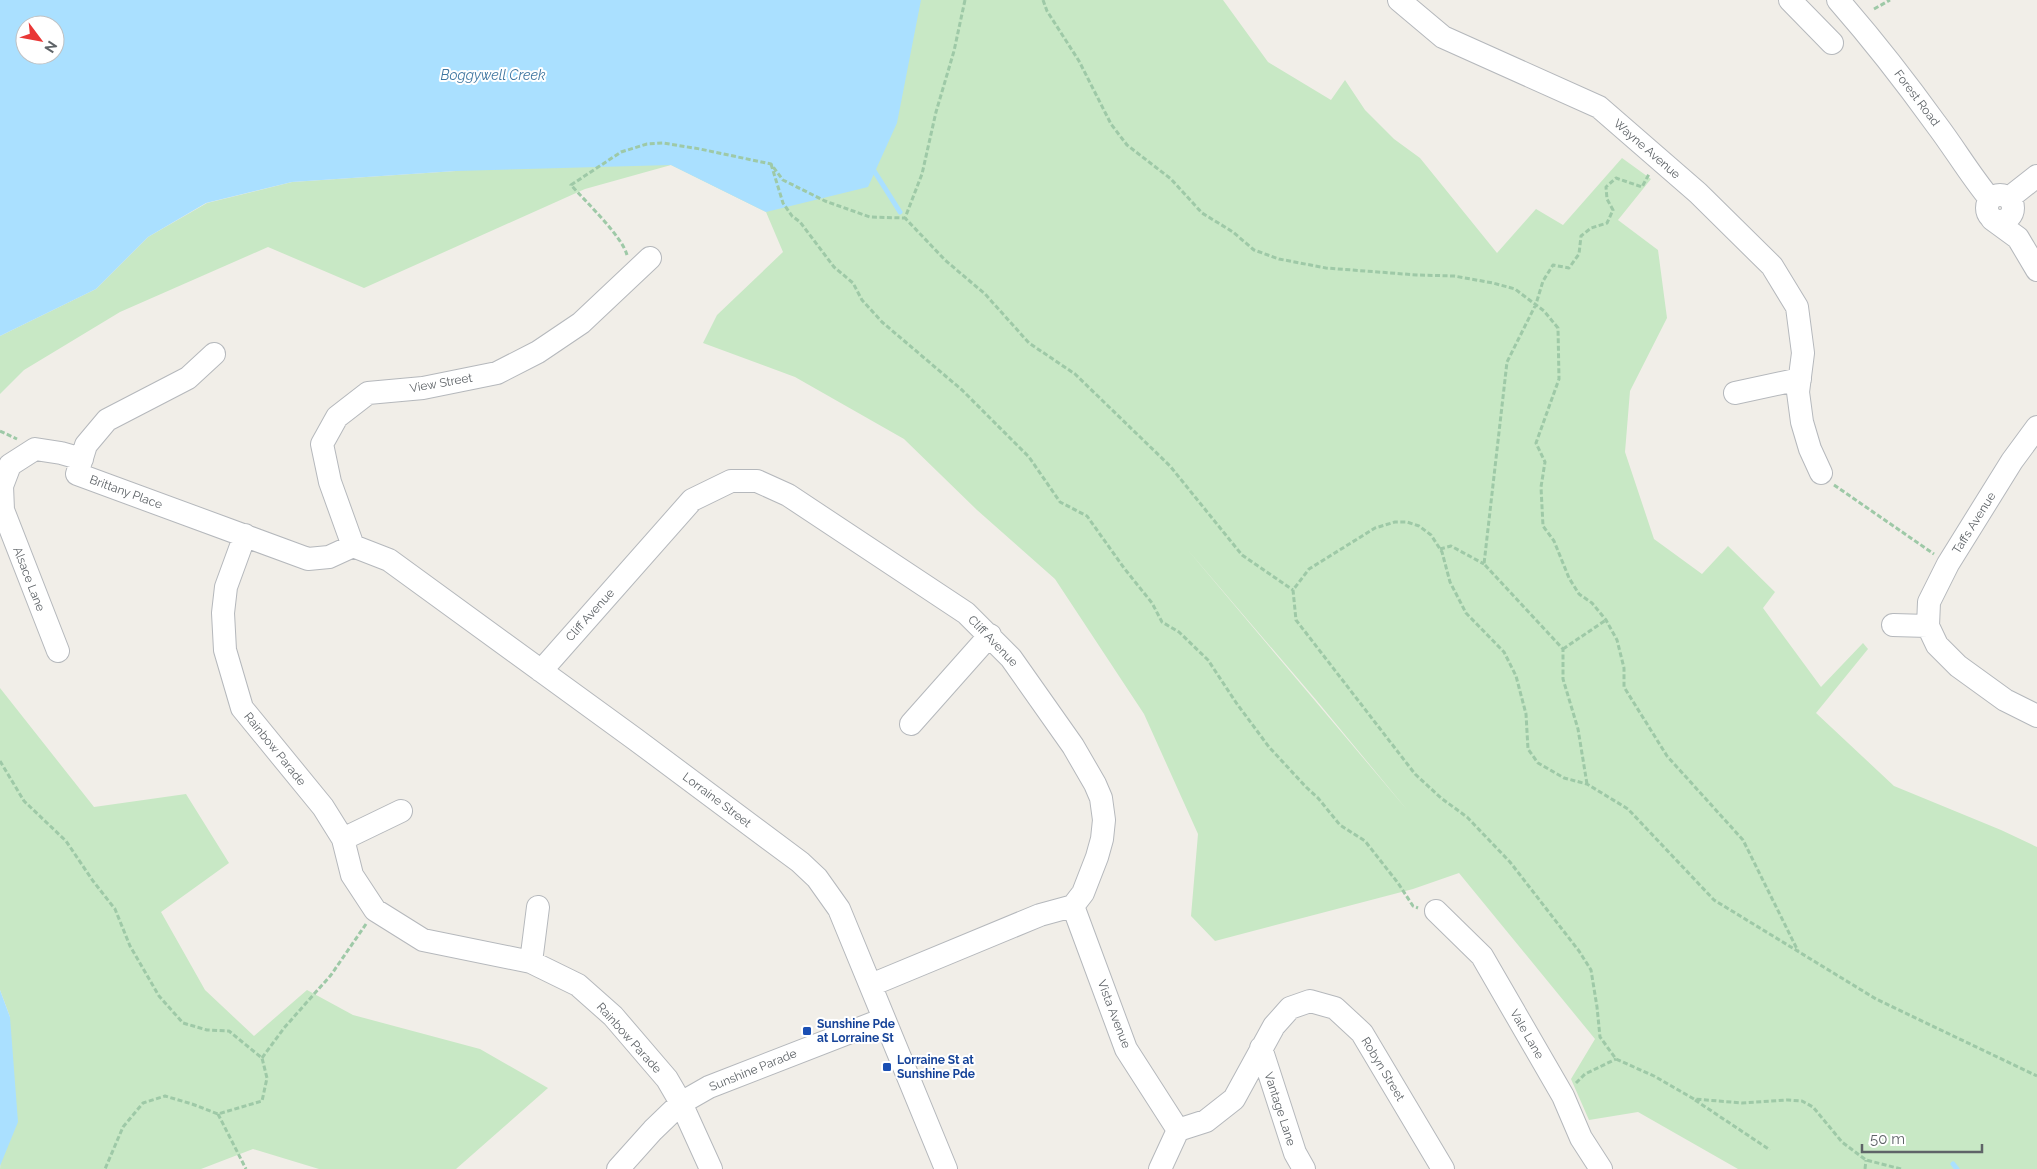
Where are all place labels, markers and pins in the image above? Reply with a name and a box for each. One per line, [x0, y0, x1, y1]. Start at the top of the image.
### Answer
place label: Sunshine Pde at Lorraine St [817, 1017, 895, 1045]
marker: Sunshine Pde at Lorraine St [801, 1025, 813, 1037]
place label: Lorraine St at Sunshine Pde [897, 1053, 975, 1081]
marker: Lorraine St at Sunshine Pde [881, 1061, 893, 1073]

